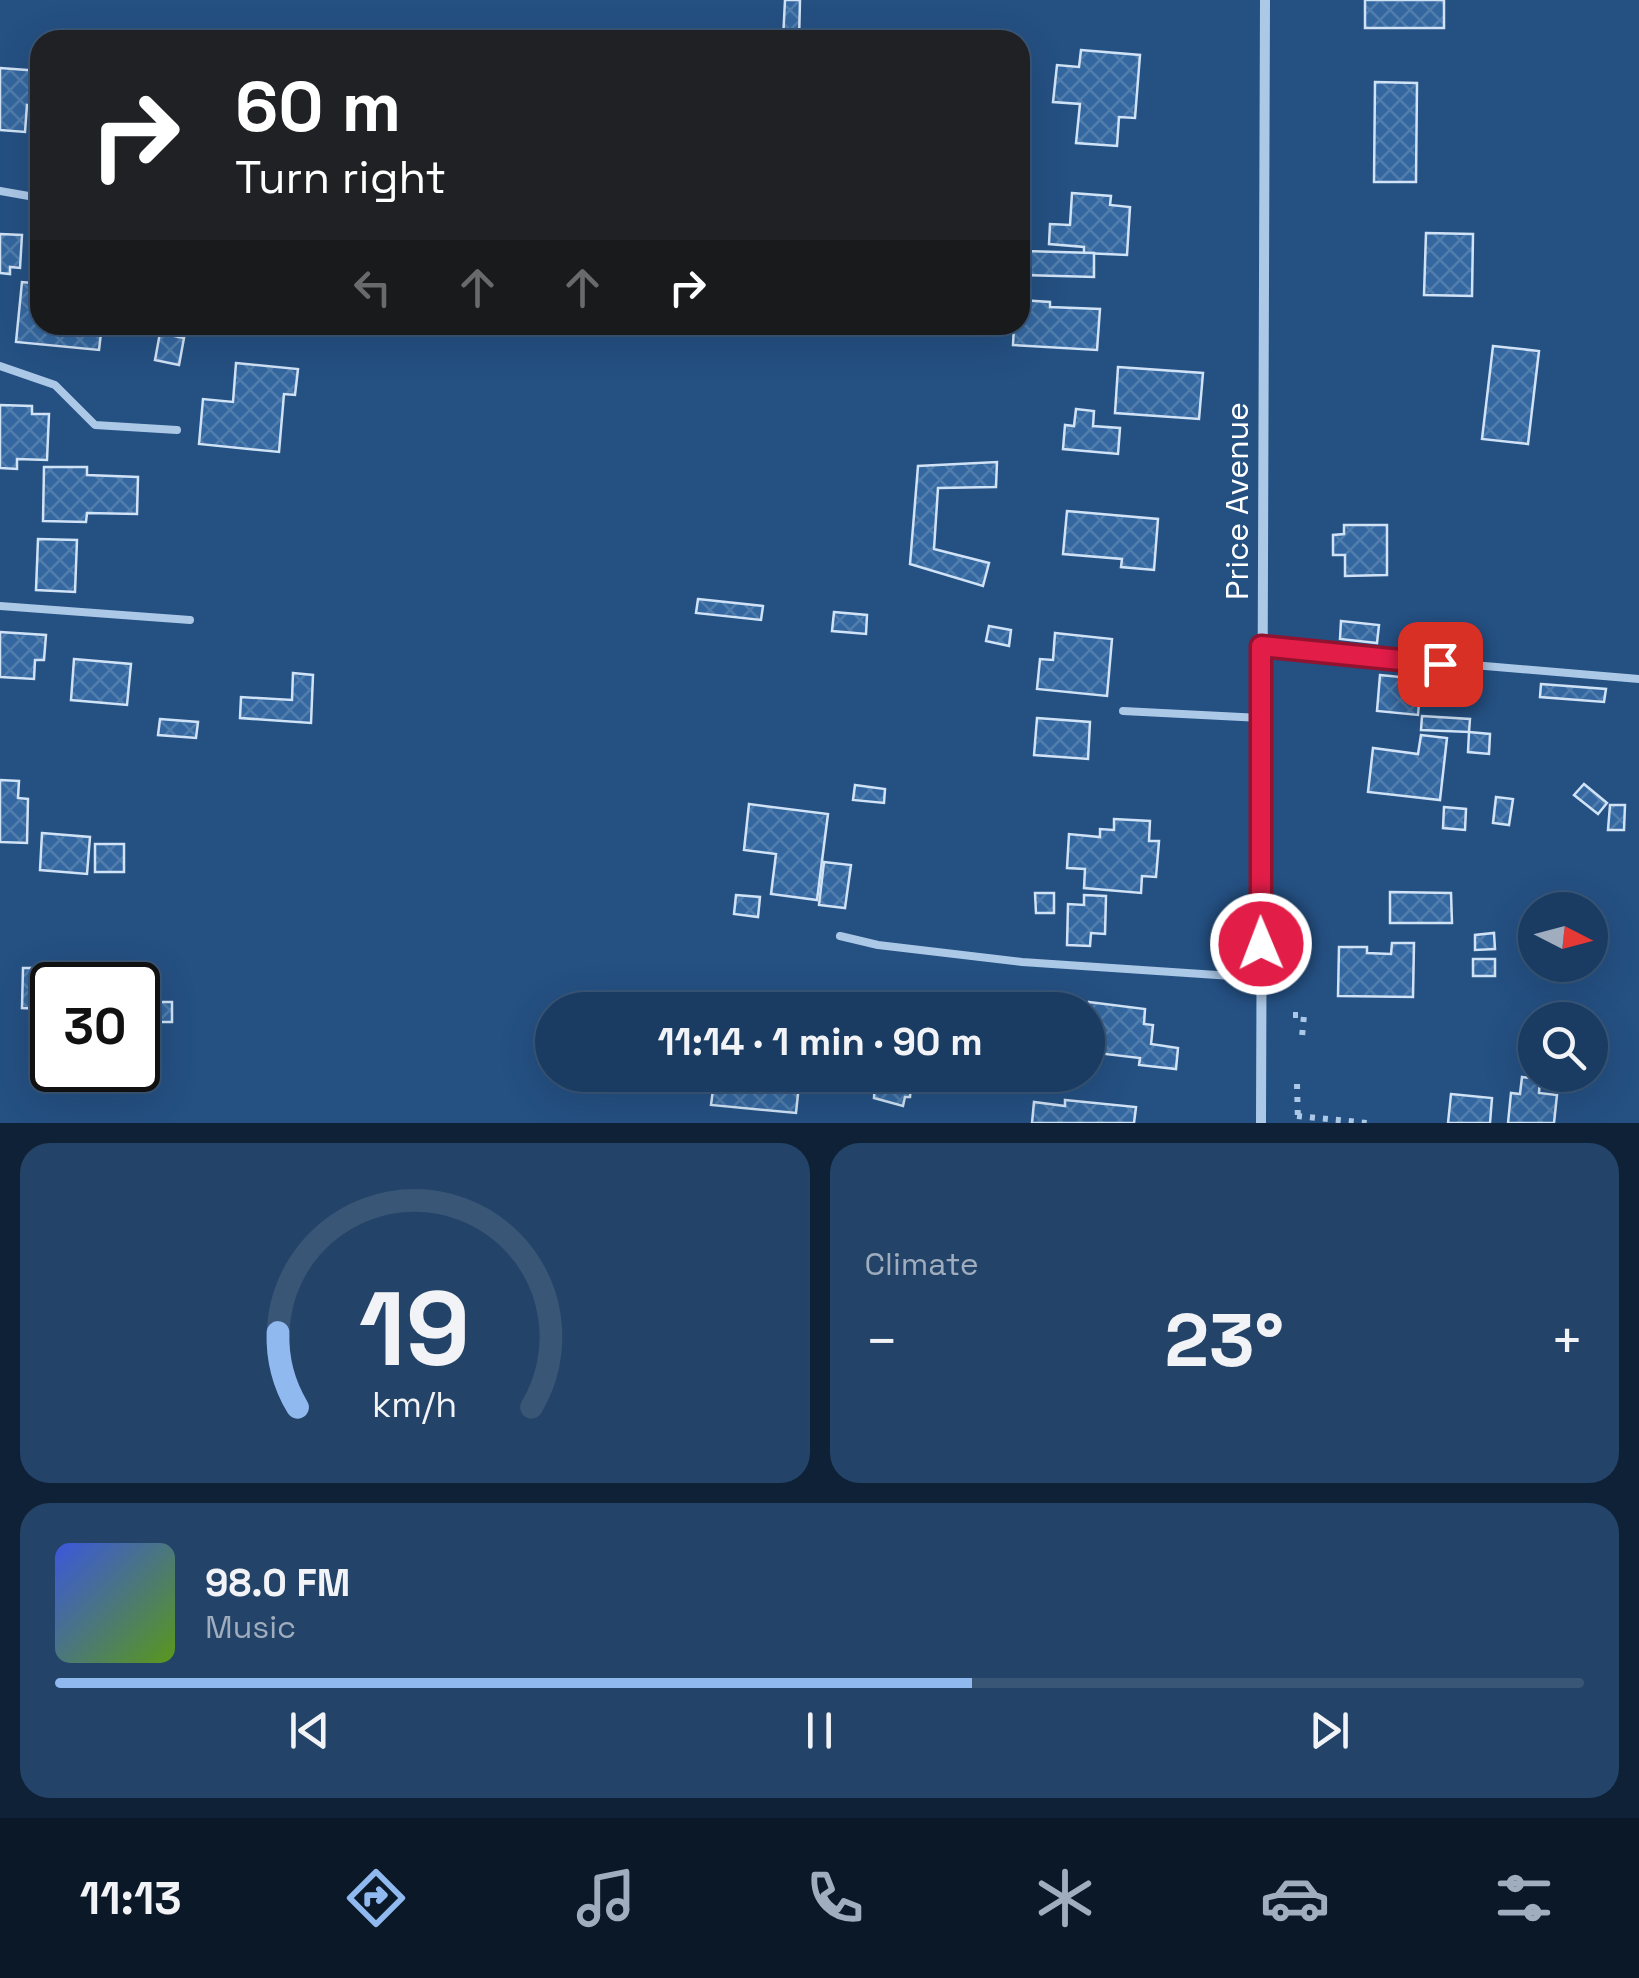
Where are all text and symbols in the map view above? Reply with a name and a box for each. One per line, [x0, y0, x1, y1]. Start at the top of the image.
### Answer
text: 60 m [235, 62, 401, 151]
icon: right [70, 70, 200, 200]
text: Turn right [235, 149, 446, 206]
icon: left [345, 260, 400, 315]
icon: ahead [450, 260, 505, 315]
icon: ahead [555, 260, 610, 315]
icon: right [660, 260, 715, 315]
street label: Price Avenue [1217, 402, 1257, 600]
pin [1398, 622, 1483, 707]
icon: arrive [1413, 637, 1468, 692]
position arrow [1209, 892, 1313, 996]
north arrow [1518, 892, 1608, 982]
map controls [1518, 892, 1608, 1092]
speed limit sign: 30 [30, 962, 160, 1092]
button: search [1518, 1002, 1608, 1092]
text: 11:14 · 1 min · 90 m [657, 1018, 983, 1066]
text: Climate [865, 1244, 979, 1284]
text: 19 [359, 1263, 470, 1395]
text: 23° [1164, 1292, 1284, 1388]
text: − [865, 1306, 899, 1376]
text: + [1550, 1306, 1584, 1376]
text: km/h [372, 1382, 457, 1427]
text: 98.0 FM [205, 1559, 350, 1607]
text: Music [205, 1607, 296, 1647]
icon: previous [282, 1703, 337, 1758]
icon: pause [792, 1703, 847, 1758]
icon: next [1302, 1703, 1357, 1758]
icon: directions [341, 1863, 411, 1933]
icon: music [571, 1863, 641, 1933]
icon: phone [800, 1863, 870, 1933]
icon: climate [1030, 1863, 1100, 1933]
icon: car [1260, 1863, 1330, 1933]
icon: filters [1489, 1863, 1559, 1933]
text: 11:13 [80, 1870, 182, 1927]

